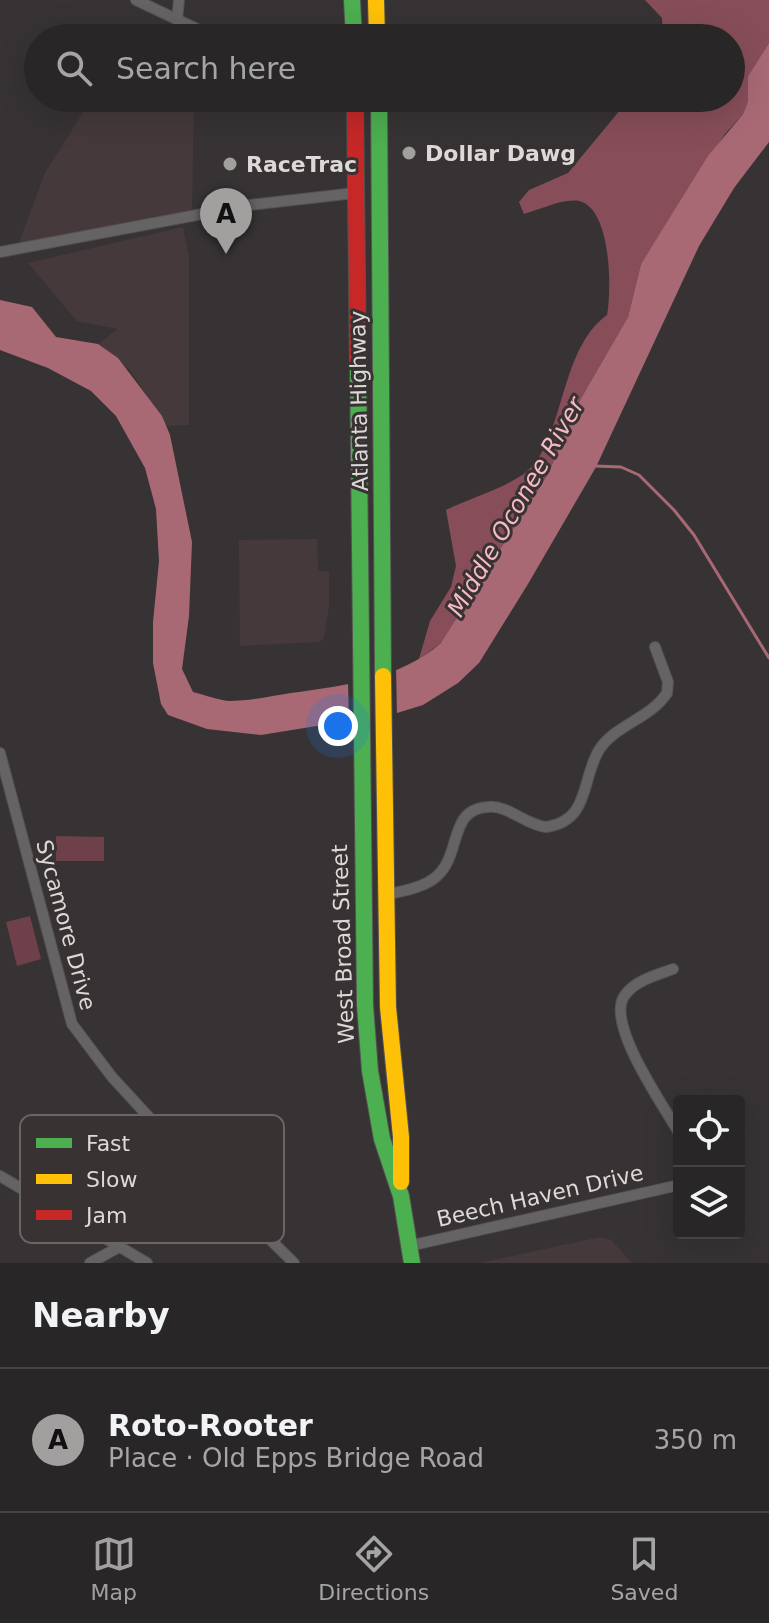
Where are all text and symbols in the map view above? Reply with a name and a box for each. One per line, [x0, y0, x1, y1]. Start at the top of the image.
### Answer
search box [24, 24, 745, 112]
icon: search [52, 46, 96, 90]
text: Search here [116, 51, 296, 86]
place label: Dollar Dawg [425, 141, 576, 166]
marker: Dollar Dawg [400, 144, 418, 162]
place label: RaceTrac [246, 152, 357, 177]
marker: RaceTrac [221, 155, 239, 173]
pin: A [200, 188, 252, 254]
street label: Atlanta Highway [345, 310, 373, 492]
water label: Middle Oconee River [442, 391, 591, 621]
your location [318, 706, 358, 746]
street label: Sycamore Drive [31, 837, 101, 1013]
street label: West Broad Street [327, 844, 359, 1044]
map controls [673, 1095, 745, 1239]
button: locate [673, 1095, 745, 1167]
legend [20, 1115, 284, 1243]
text: Fast [86, 1131, 131, 1156]
street label: Beech Haven Drive [434, 1160, 646, 1232]
text: Slow [86, 1167, 138, 1192]
button: layers [673, 1167, 745, 1239]
text: Jam [84, 1203, 127, 1228]
text: Nearby [32, 1295, 170, 1335]
text: Roto-Rooter [108, 1408, 313, 1443]
text: A [48, 1425, 68, 1455]
text: 350 m [654, 1425, 737, 1455]
text: Place · Old Epps Bridge Road [108, 1443, 484, 1473]
tab: Map [91, 1532, 137, 1605]
tab: Directions [318, 1532, 429, 1605]
tab: Saved [610, 1532, 678, 1605]

